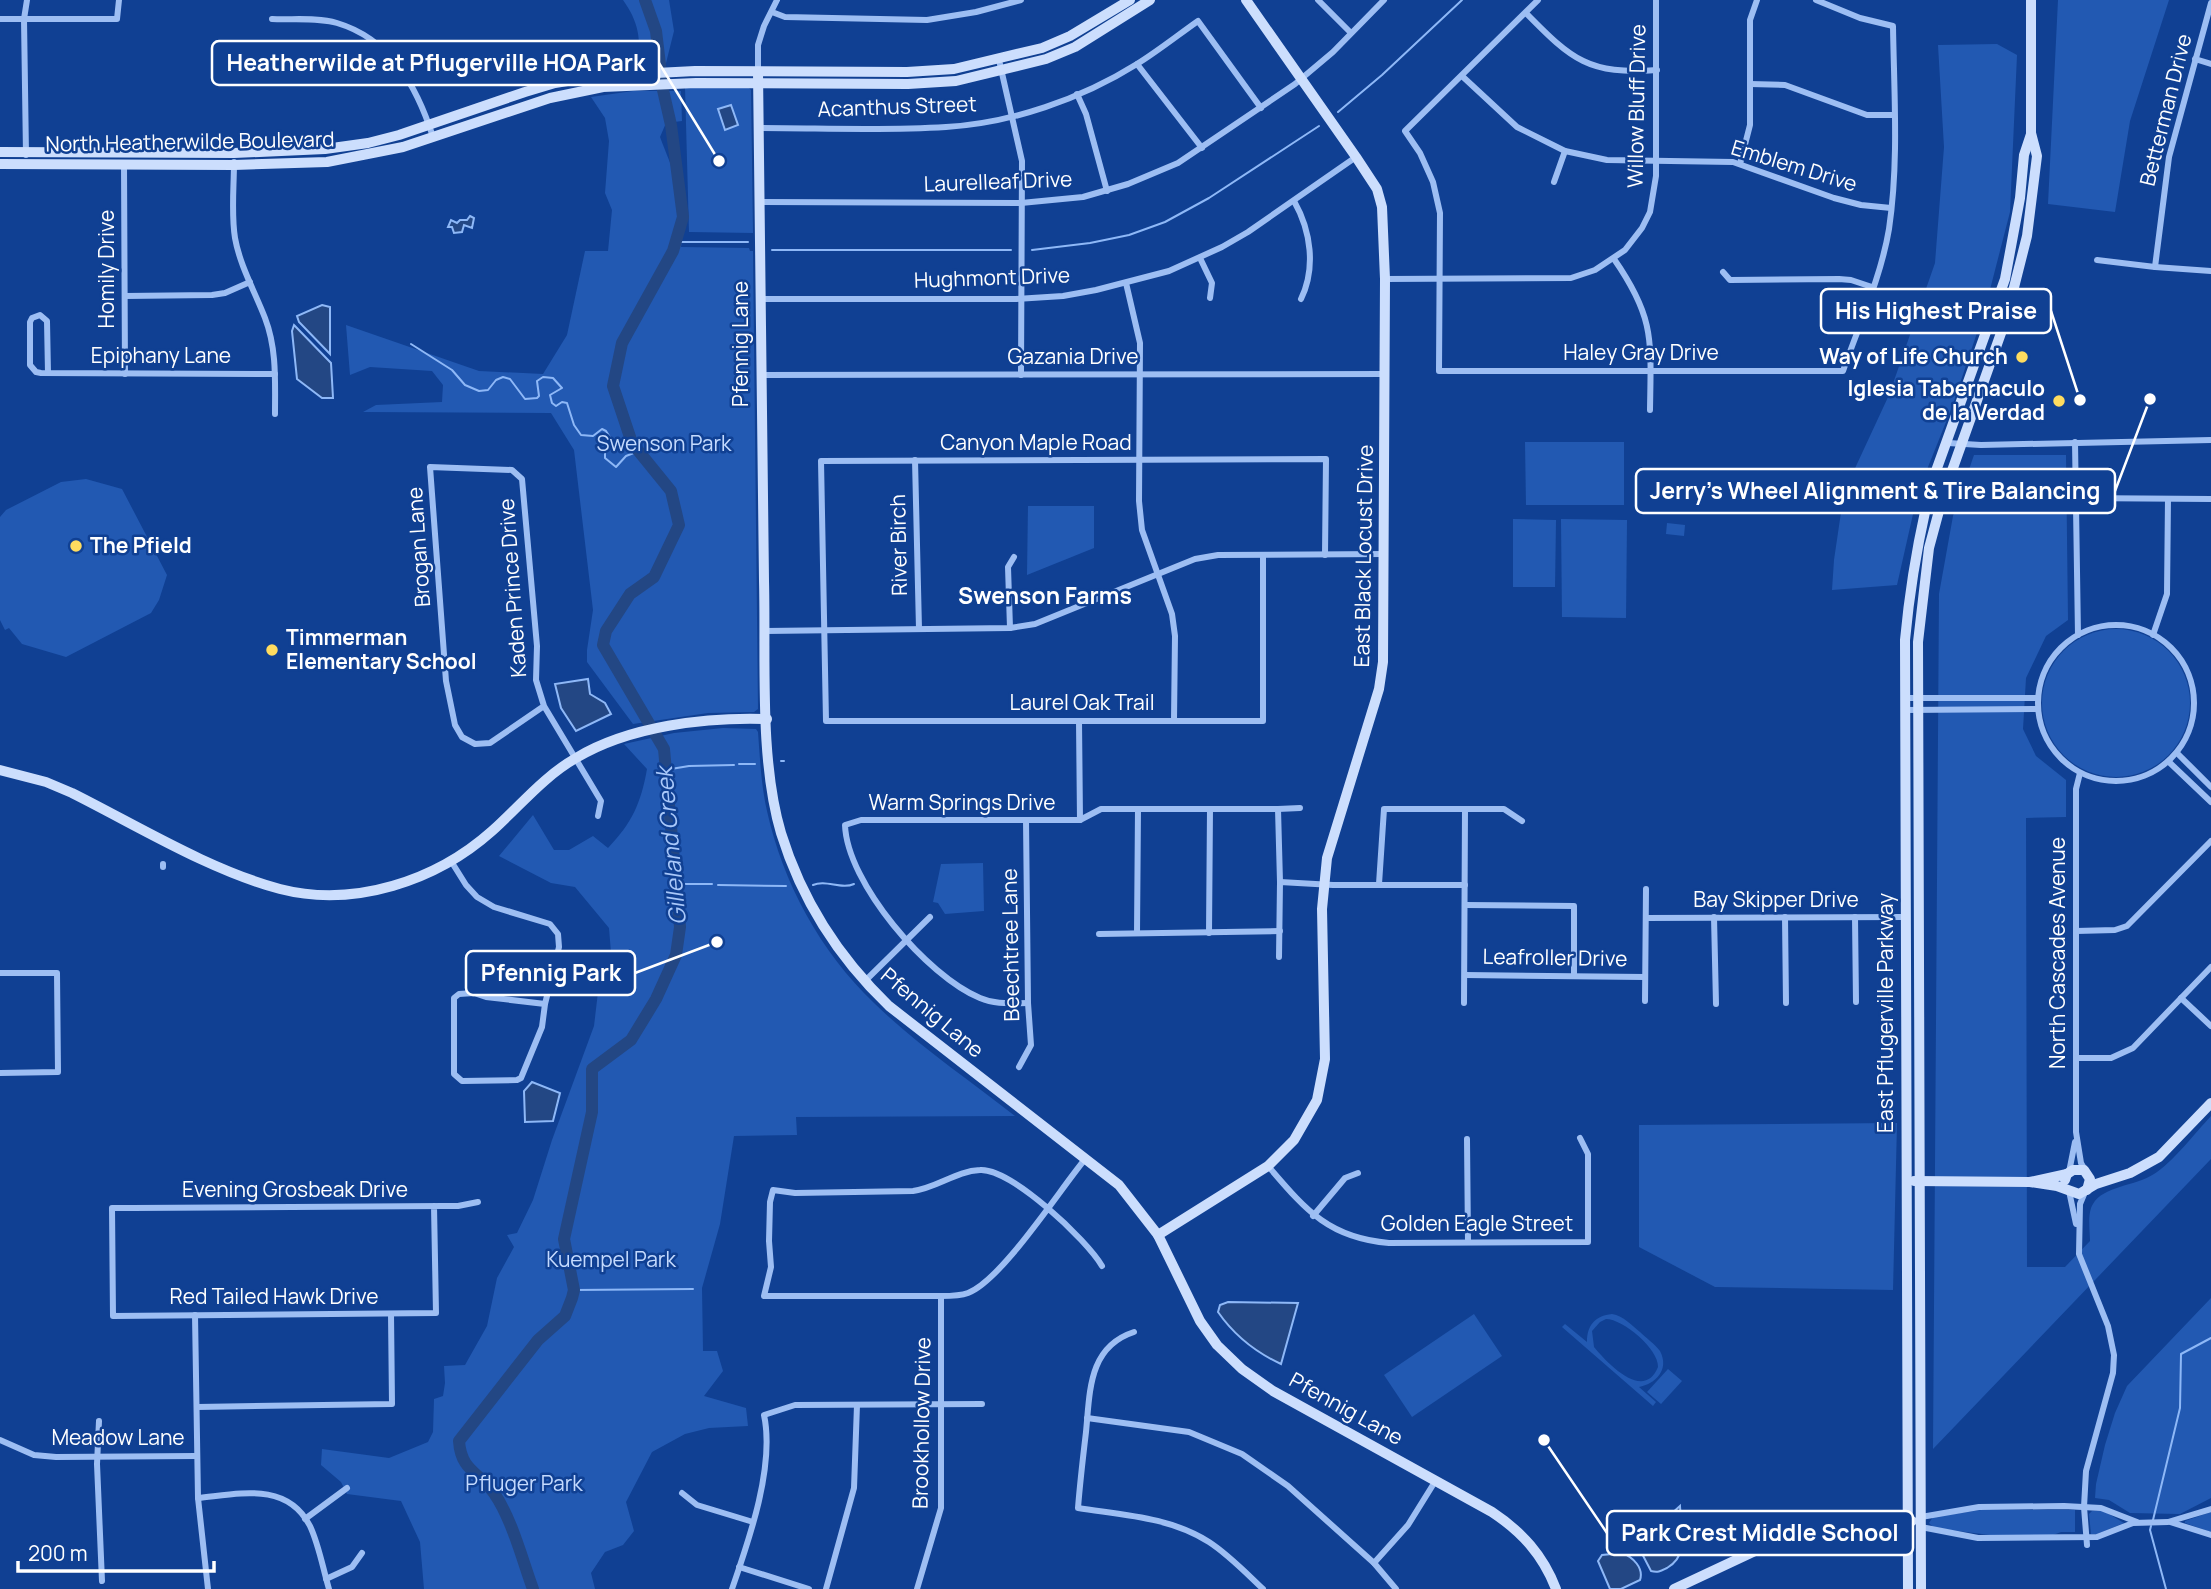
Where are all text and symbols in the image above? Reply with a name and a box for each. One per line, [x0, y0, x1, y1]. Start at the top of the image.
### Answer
street label: Willow Bluff Drive [1621, 24, 1651, 188]
street label: Betterman Drive [2133, 31, 2197, 189]
callout: Heatherwilde at Pflugerville HOA Park [212, 41, 659, 85]
text: Heatherwilde at Pflugerville HOA Park [227, 46, 646, 78]
street label: Acanthus Street [817, 89, 977, 123]
street label: North Heatherwilde Boulevard [45, 124, 335, 158]
street label: Emblem Drive [1728, 133, 1861, 197]
street label: Laurelleaf Drive [923, 164, 1073, 198]
street label: Homily Drive [92, 210, 120, 328]
street label: Hughmont Drive [913, 260, 1070, 294]
street label: Pfennig Lane [726, 281, 754, 407]
callout: His Highest Praise [1821, 289, 2051, 333]
text: His Highest Praise [1835, 294, 2037, 326]
street label: Haley Gray Drive [1563, 338, 1719, 366]
street label: Epiphany Lane [91, 341, 231, 369]
street label: Gazania Drive [1008, 342, 1138, 370]
place label: Way of Life Church [1819, 342, 2008, 370]
marker: Way of Life Church [2014, 349, 2030, 365]
place label: Iglesia Tabernaculo de la Verdad [1847, 374, 2045, 426]
marker: Iglesia Tabernaculo de la Verdad [2051, 393, 2067, 409]
street label: Canyon Maple Road [940, 428, 1132, 456]
park label: Swenson Park [596, 429, 732, 457]
street label: East Black Locust Drive [1347, 444, 1379, 668]
callout: Jerry's Wheel Alignment & Tire Balancing [1636, 469, 2115, 513]
text: Jerry's Wheel Alignment & Tire Balancing [1650, 474, 2100, 506]
street label: Brogan Lane [400, 486, 436, 608]
street label: River Birch [883, 494, 913, 596]
street label: Kaden Prince Drive [492, 497, 532, 679]
place label: The Pfield [90, 531, 192, 559]
marker: The Pfield [68, 538, 84, 554]
district label: Swenson Farms [958, 579, 1132, 611]
place label: Timmerman Elementary School [286, 623, 477, 675]
marker: Timmerman Elementary School [264, 642, 280, 658]
street label: Laurel Oak Trail [1009, 688, 1155, 716]
water label: Gilleland Creek [647, 762, 693, 926]
street label: Warm Springs Drive [868, 788, 1056, 816]
street label: North Cascades Avenue [2043, 837, 2071, 1069]
street label: Beechtree Lane [995, 868, 1025, 1022]
street label: Bay Skipper Drive [1693, 885, 1859, 913]
street label: East Pflugerville Parkway [1871, 893, 1899, 1133]
street label: Leafroller Drive [1482, 942, 1628, 972]
callout: Pfennig Park [466, 951, 635, 995]
text: Pfennig Park [481, 956, 622, 988]
street label: Pfennig Lane [875, 961, 990, 1063]
street label: Evening Grosbeak Drive [182, 1175, 408, 1203]
street label: Golden Eagle Street [1381, 1209, 1573, 1237]
park label: Kuempel Park [546, 1245, 676, 1273]
street label: Red Tailed Hawk Drive [169, 1282, 379, 1310]
street label: Brookhollow Drive [906, 1337, 936, 1509]
street label: Pfennig Lane [1285, 1365, 1408, 1451]
street label: Meadow Lane [51, 1423, 185, 1451]
park label: Pfluger Park [465, 1469, 583, 1497]
callout: Park Crest Middle School [1607, 1511, 1913, 1555]
text: Park Crest Middle School [1621, 1516, 1899, 1548]
scale bar [18, 1530, 214, 1574]
text: 200 m [28, 1539, 88, 1567]

